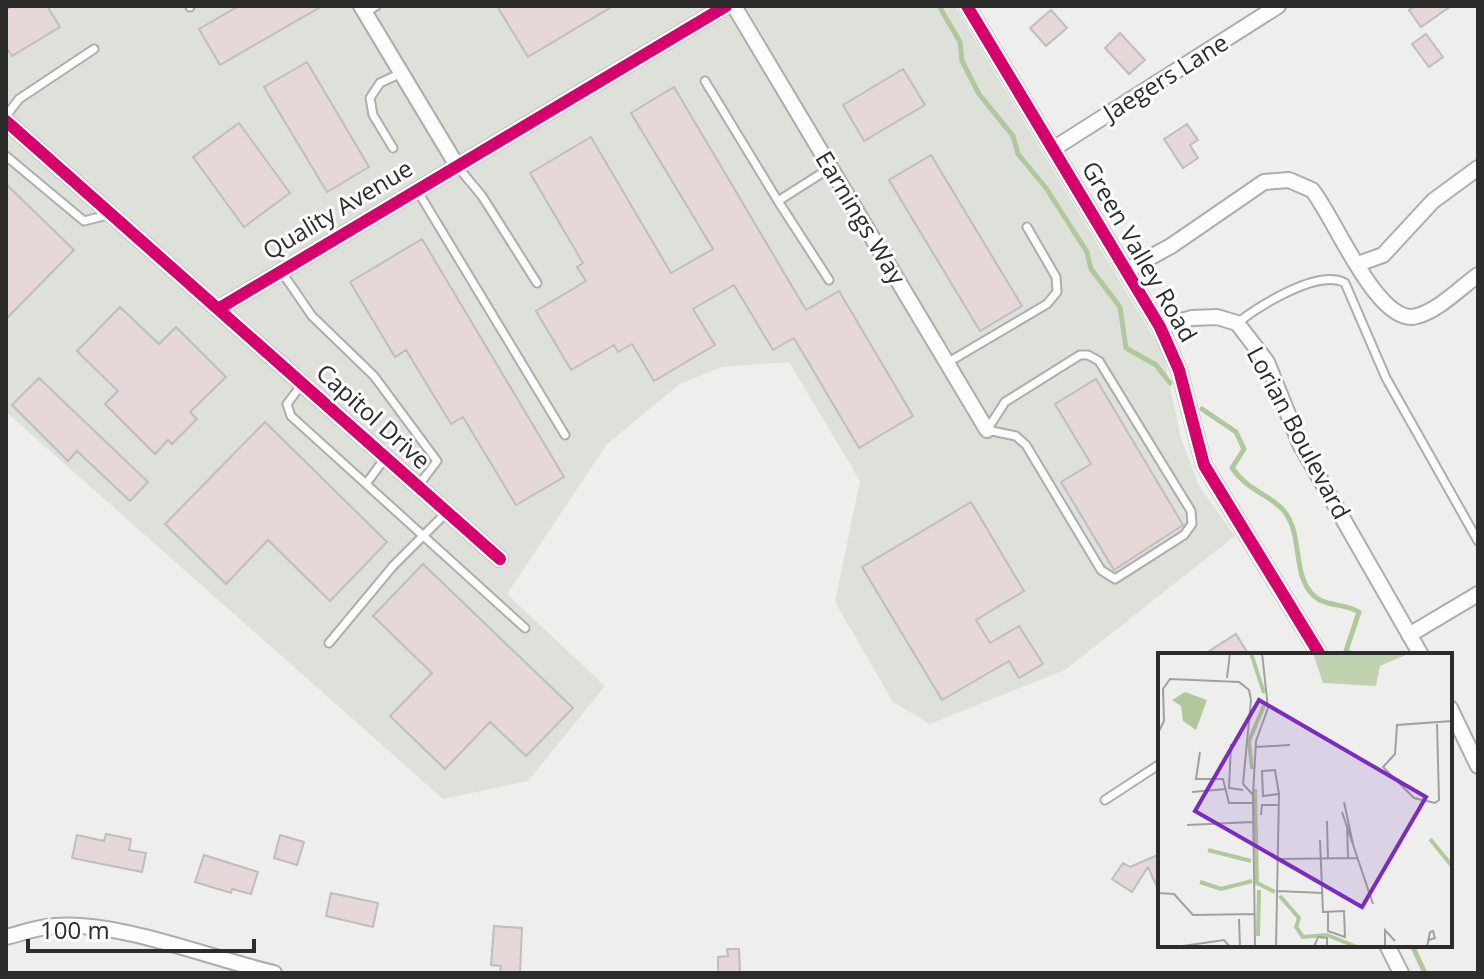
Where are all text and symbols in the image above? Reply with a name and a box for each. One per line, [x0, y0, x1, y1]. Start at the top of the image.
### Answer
street label: Jaegers Lane [1095, 25, 1234, 129]
street label: Earnings Way [808, 144, 915, 291]
street label: Quality Avenue [256, 151, 418, 266]
street label: Green Valley Road [1075, 155, 1206, 348]
street label: Lorian Boulevard [1240, 340, 1359, 524]
street label: Capitol Drive [310, 356, 438, 476]
inset map [1158, 653, 1452, 947]
scale bar [28, 903, 254, 953]
text: 100 m [40, 913, 110, 946]

